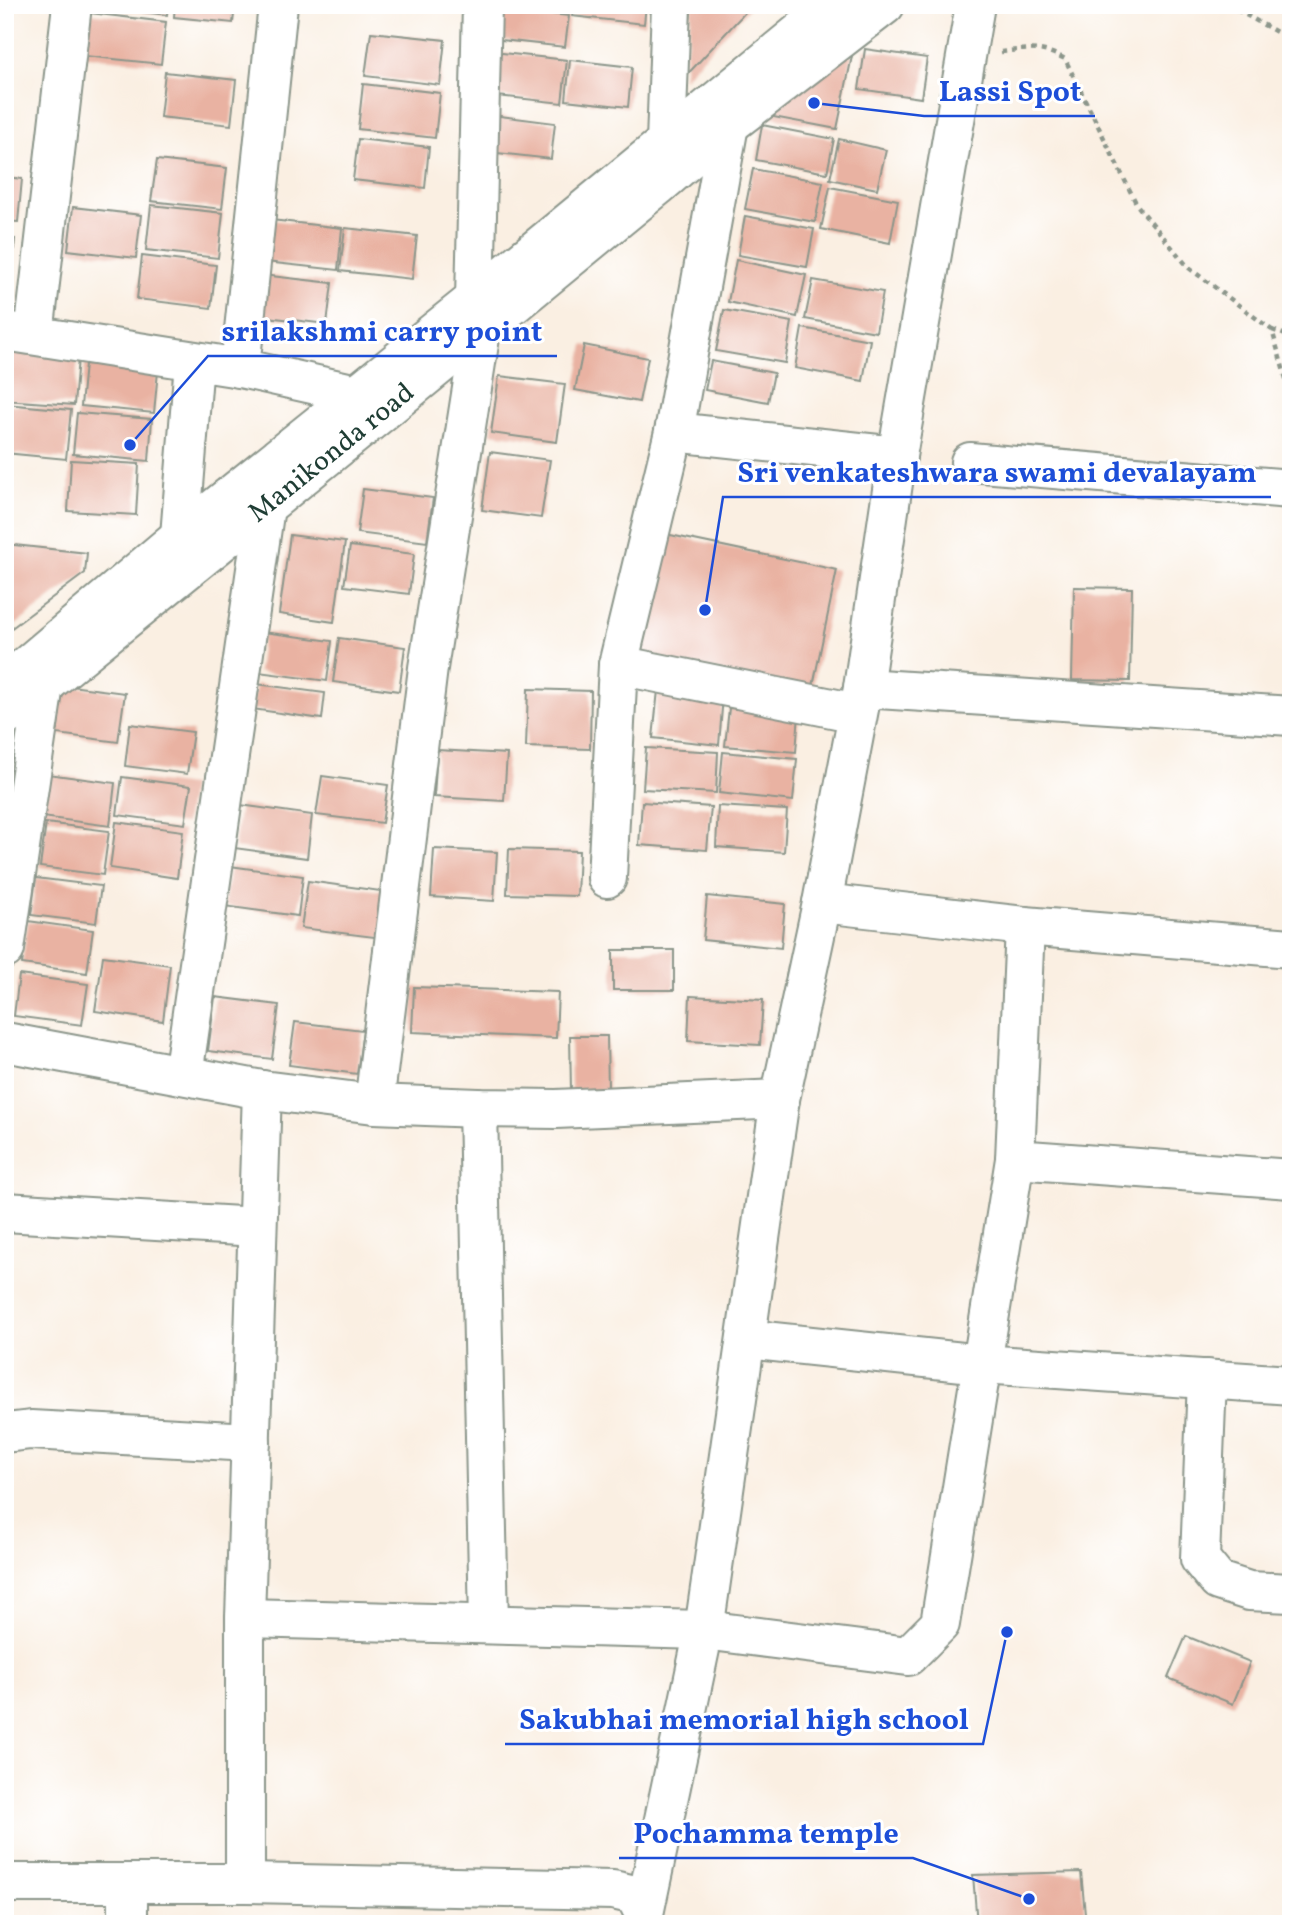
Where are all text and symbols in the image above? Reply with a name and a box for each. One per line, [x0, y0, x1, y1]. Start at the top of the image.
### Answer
callout: Lassi Spot [924, 65, 1095, 116]
text: Lassi Spot [939, 72, 1081, 114]
callout: srilakshmi carry point [208, 305, 557, 356]
text: srilakshmi carry point [222, 312, 542, 354]
street label: Manikonda road [240, 374, 423, 532]
callout: Sri venkateshwara swami devalayam [723, 446, 1271, 497]
text: Sri venkateshwara swami devalayam [737, 453, 1257, 495]
callout: Sakubhai memorial high school [505, 1693, 983, 1744]
text: Sakubhai memorial high school [519, 1700, 969, 1742]
callout: Pochamma temple [619, 1807, 913, 1858]
text: Pochamma temple [633, 1814, 899, 1856]

